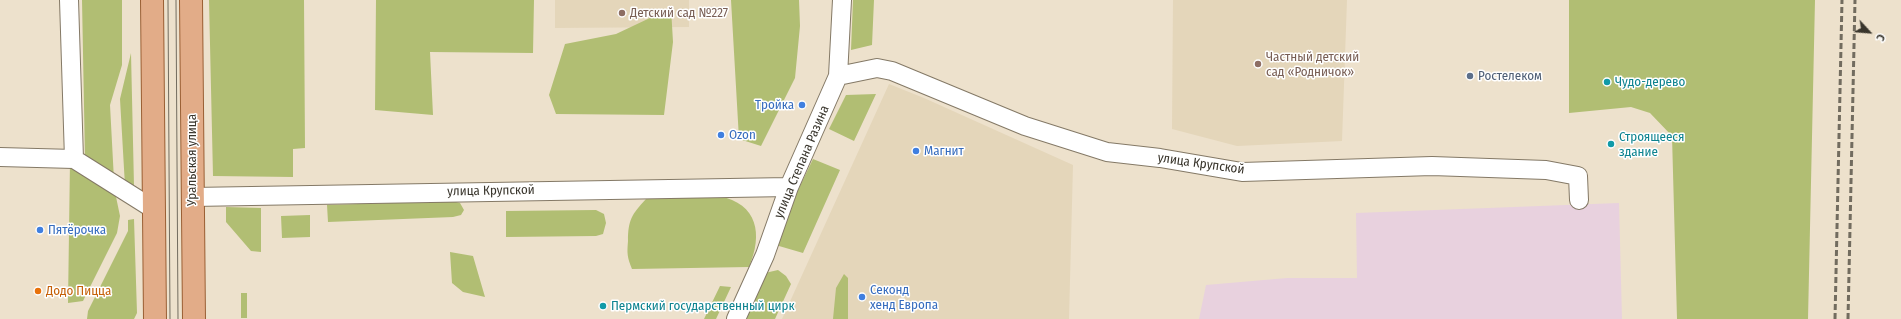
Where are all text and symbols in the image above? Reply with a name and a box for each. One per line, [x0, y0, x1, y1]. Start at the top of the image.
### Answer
place label: Детский сад №227 [630, 5, 728, 21]
marker: Детский сад №227 [617, 8, 627, 18]
north arrow [1849, 12, 1889, 52]
text: С [1873, 32, 1887, 43]
place label: Частный детский сад «Родничок» [1266, 49, 1359, 80]
marker: Частный детский сад «Родничок» [1253, 59, 1263, 69]
place label: Ростелеком [1478, 68, 1542, 84]
marker: Ростелеком [1465, 71, 1475, 81]
place label: Чудо-дерево [1615, 74, 1685, 90]
marker: Чудо-дерево [1602, 77, 1612, 87]
place label: Тройка [755, 97, 794, 113]
marker: Тройка [797, 100, 807, 110]
street label: улица Степана Разина [771, 103, 833, 221]
street label: Уральская улица [184, 114, 200, 206]
place label: Ozon [729, 127, 756, 143]
place label: Строящееся здание [1619, 129, 1684, 160]
marker: Ozon [716, 130, 726, 140]
marker: Строящееся здание [1606, 139, 1616, 149]
place label: Магнит [924, 143, 964, 159]
marker: Магнит [911, 146, 921, 156]
street label: улица Крупской [1157, 150, 1245, 178]
street label: улица Крупской [447, 182, 535, 200]
place label: Пятёрочка [48, 222, 106, 238]
marker: Пятёрочка [35, 225, 45, 235]
place label: Секонд хенд Европа [870, 282, 938, 313]
place label: Додо Пицца [46, 283, 111, 299]
marker: Додо Пицца [33, 286, 43, 296]
marker: Секонд хенд Европа [857, 292, 867, 302]
place label: Пермский государственный цирк [611, 298, 795, 314]
marker: Пермский государственный цирк [598, 301, 608, 311]

